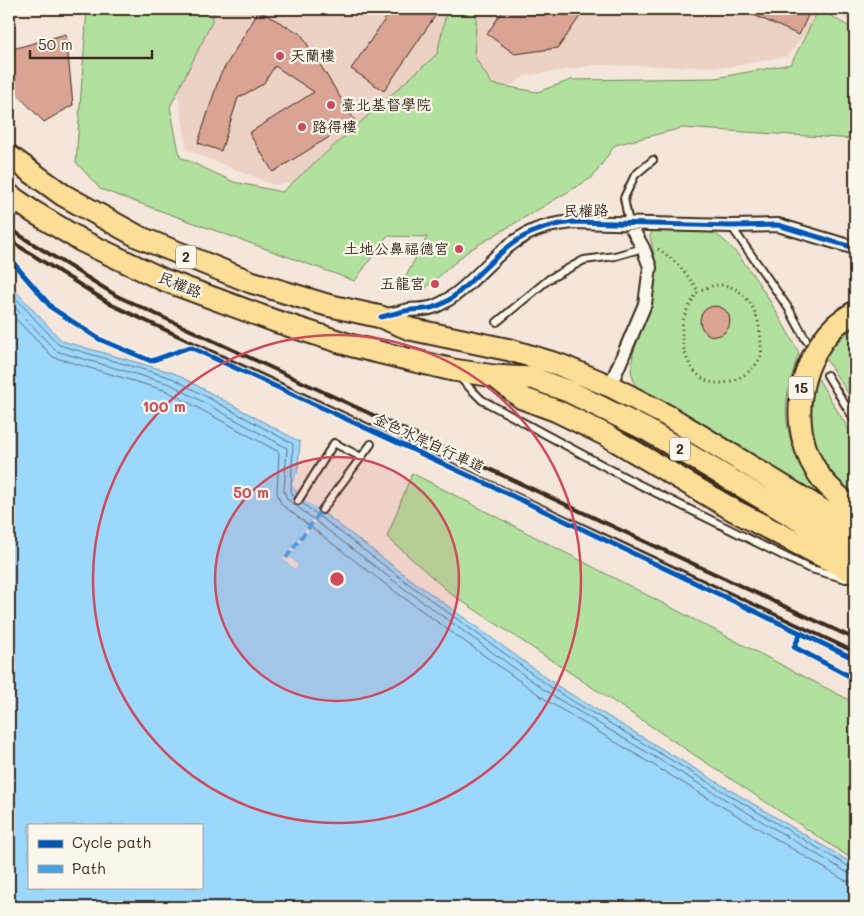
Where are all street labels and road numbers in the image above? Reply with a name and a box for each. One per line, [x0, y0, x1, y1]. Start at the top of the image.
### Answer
street label: 民權路 [563, 200, 609, 220]
road number: 2 [176, 246, 196, 268]
street label: 民權路 [156, 266, 205, 302]
road number: 15 [788, 376, 814, 399]
street label: 金色水岸自行車道 [371, 408, 488, 477]
road number: 2 [670, 438, 690, 460]

